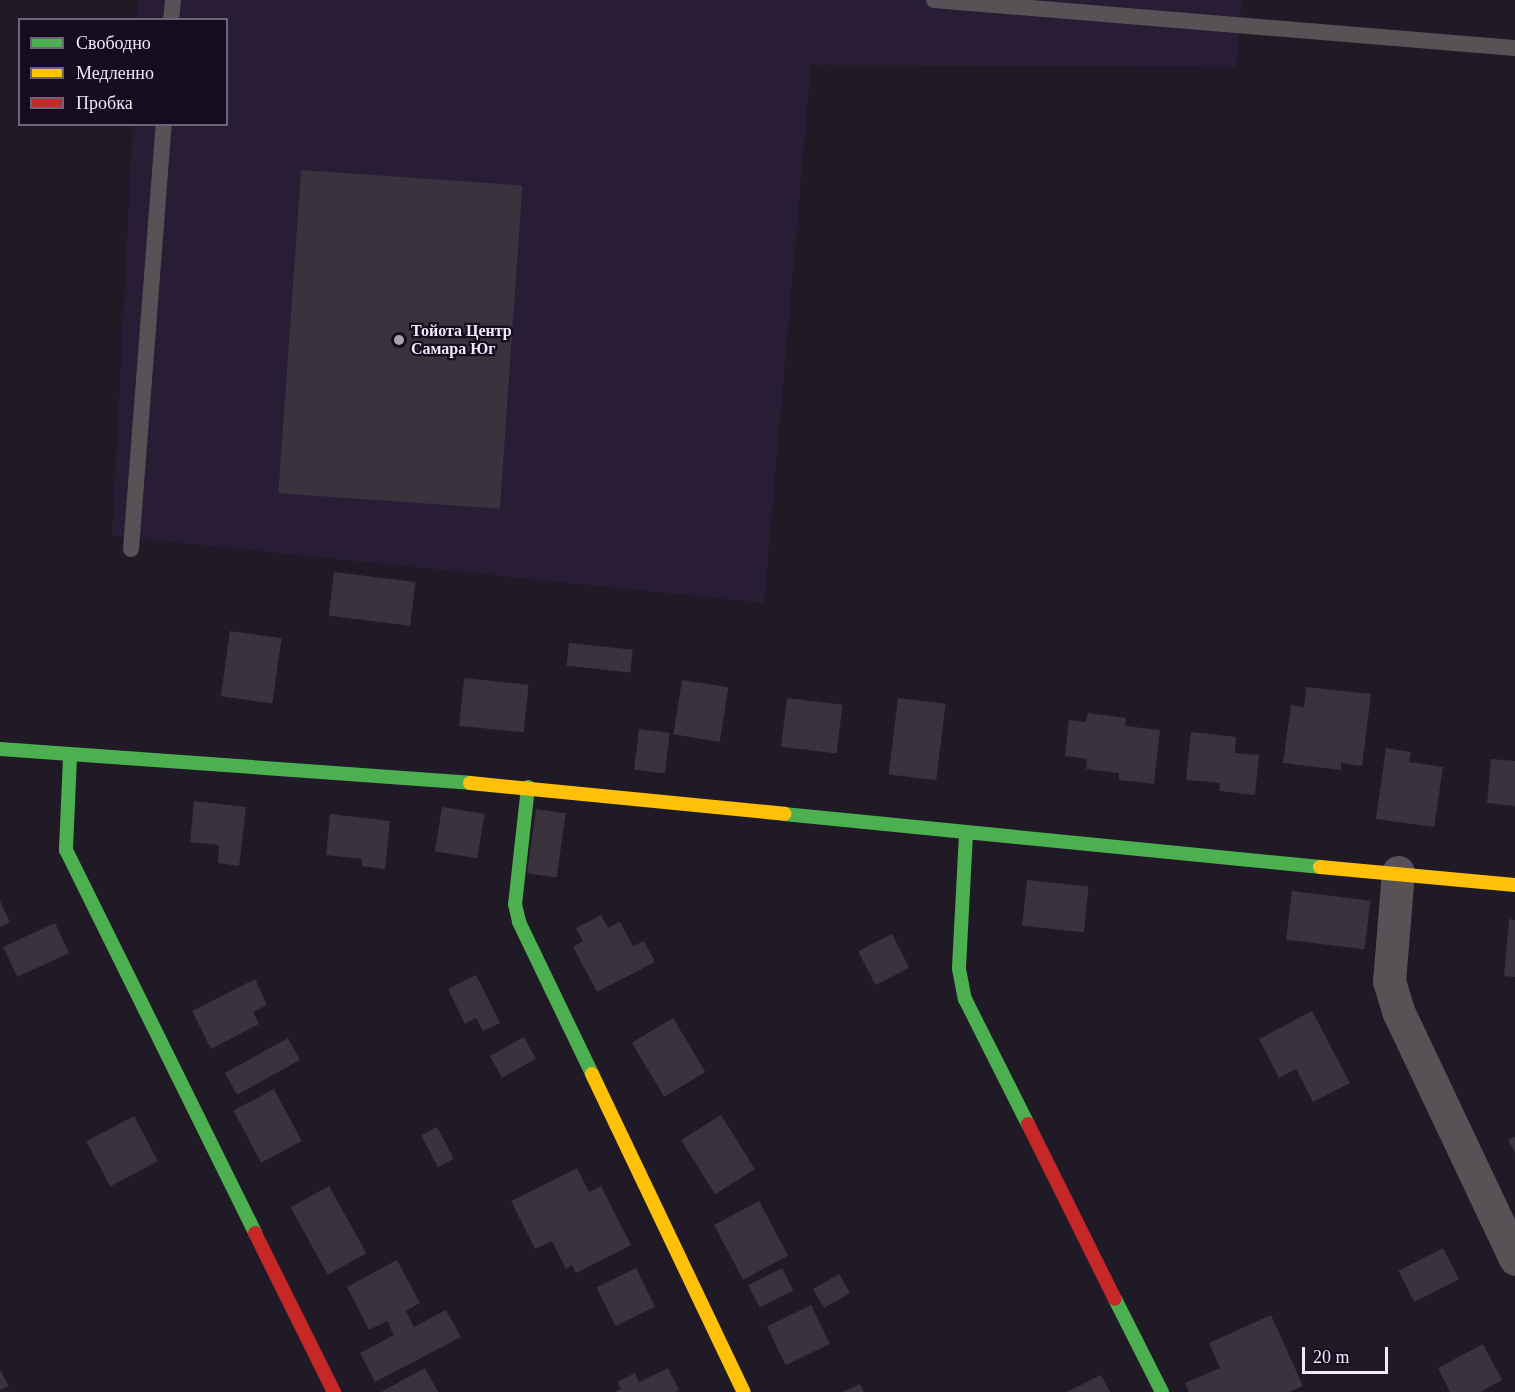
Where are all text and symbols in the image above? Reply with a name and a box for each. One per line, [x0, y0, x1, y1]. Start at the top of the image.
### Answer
legend [18, 18, 228, 126]
text: Свободно [76, 33, 151, 53]
text: Медленно [76, 63, 154, 83]
text: Пробка [76, 93, 133, 113]
place label: Тойота Центр Самара Юг [411, 321, 512, 359]
marker: Тойота Центр Самара Юг [392, 333, 406, 347]
scale bar [1305, 1335, 1390, 1373]
text: 20 m [1313, 1347, 1350, 1367]

